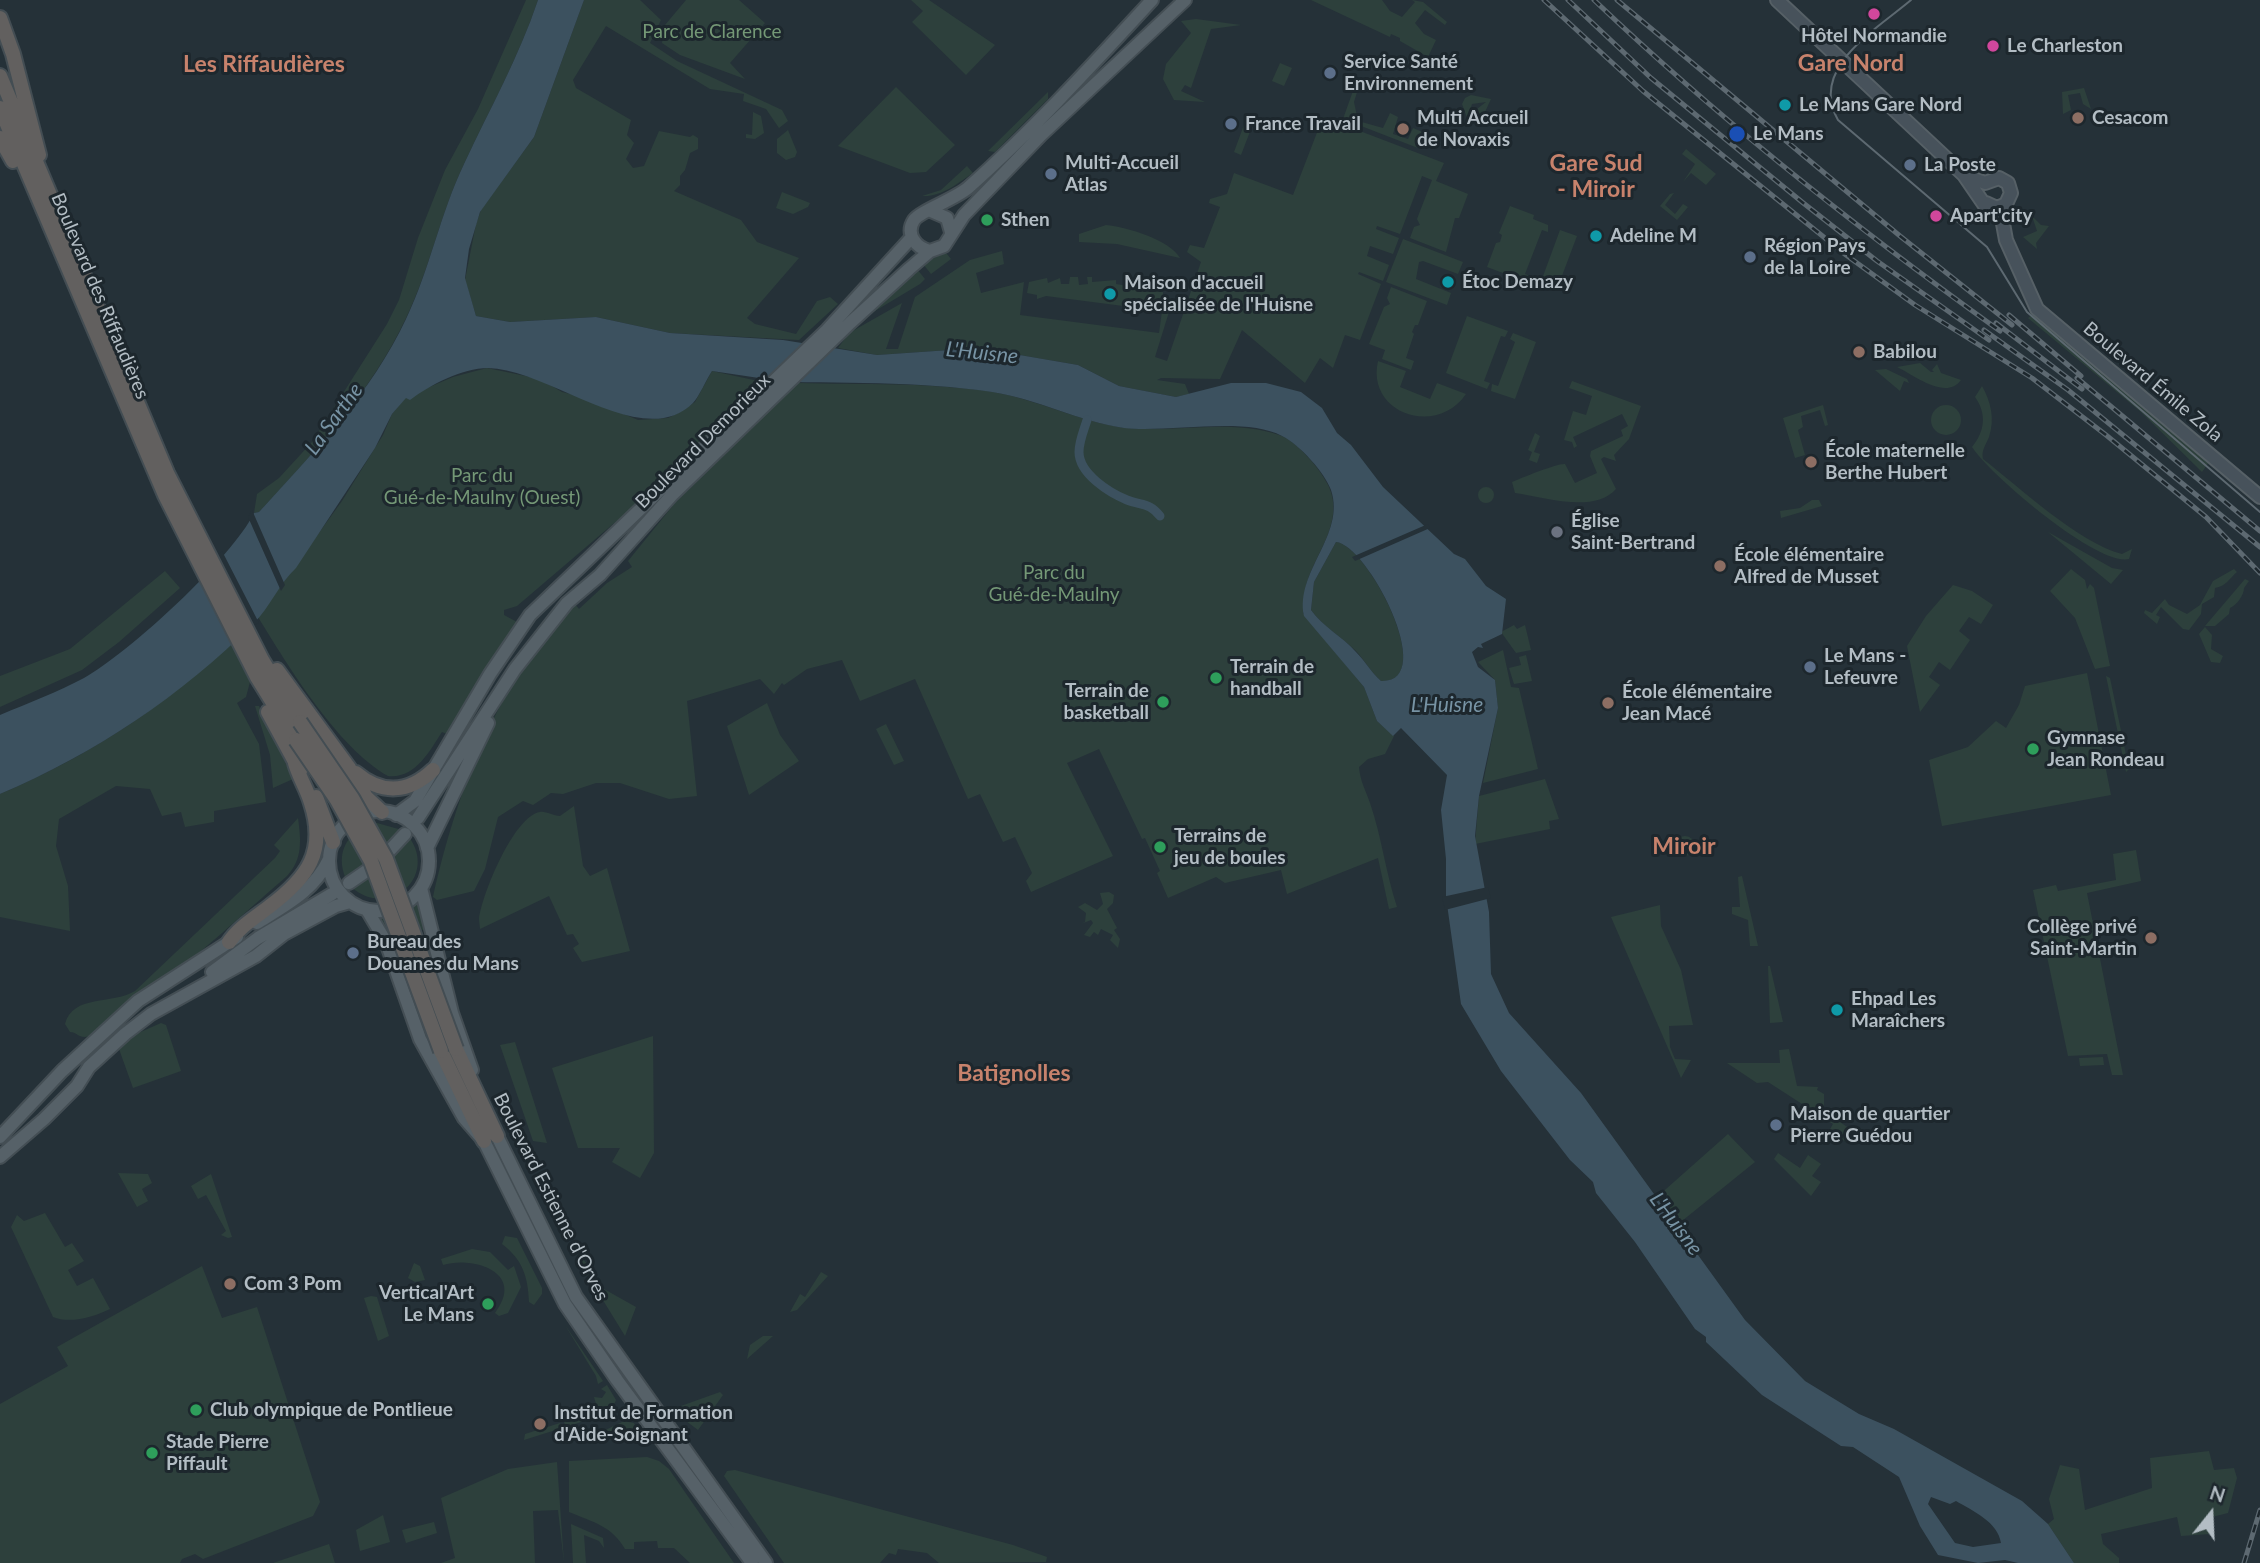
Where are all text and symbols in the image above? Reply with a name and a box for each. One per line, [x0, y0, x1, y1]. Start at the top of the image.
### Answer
marker: Hôtel Normandie [1866, 6, 1882, 22]
park label: Parc de Clarence [642, 21, 782, 43]
place label: Hôtel Normandie [1801, 25, 1947, 47]
place label: Le Charleston [2007, 35, 2123, 57]
marker: Le Charleston [1985, 38, 2001, 54]
district label: Gare Nord [1798, 50, 1904, 78]
district label: Les Riffaudières [183, 51, 345, 79]
place label: Service Santé Environnement [1344, 51, 1473, 95]
marker: Service Santé Environnement [1322, 65, 1338, 81]
place label: Le Mans Gare Nord [1799, 94, 1962, 116]
marker: Le Mans Gare Nord [1777, 97, 1793, 113]
place label: Multi Accueil de Novaxis [1417, 107, 1529, 151]
place label: Cesacom [2092, 107, 2168, 129]
marker: Cesacom [2070, 110, 2086, 126]
place label: France Travail [1245, 113, 1361, 135]
marker: France Travail [1223, 116, 1239, 132]
marker: Multi Accueil de Novaxis [1395, 121, 1411, 137]
place label: Le Mans [1753, 123, 1824, 145]
marker: Le Mans [1727, 124, 1747, 144]
district label: Gare Sud - Miroir [1550, 150, 1642, 204]
place label: Multi-Accueil Atlas [1065, 152, 1179, 196]
place label: La Poste [1924, 154, 1996, 176]
marker: La Poste [1902, 157, 1918, 173]
marker: Multi-Accueil Atlas [1043, 166, 1059, 182]
street label: Boulevard des Riffaudières [46, 190, 154, 402]
place label: Apart'city [1950, 205, 2032, 227]
marker: Apart'city [1928, 208, 1944, 224]
place label: Sthen [1001, 209, 1050, 231]
marker: Sthen [979, 212, 995, 228]
place label: Adeline M [1610, 225, 1697, 247]
marker: Adeline M [1588, 228, 1604, 244]
place label: Région Pays de la Loire [1764, 235, 1866, 279]
marker: Région Pays de la Loire [1742, 249, 1758, 265]
place label: Étoc Demazy [1462, 271, 1573, 293]
place label: Maison d'accueil spécialisée de l'Huisne [1124, 272, 1313, 316]
marker: Étoc Demazy [1440, 274, 1456, 290]
marker: Maison d'accueil spécialisée de l'Huisne [1102, 286, 1118, 302]
street label: Boulevard Émile Zola [2079, 317, 2227, 447]
water label: L'Huisne [945, 337, 1019, 369]
place label: Babilou [1873, 341, 1937, 363]
marker: Babilou [1851, 344, 1867, 360]
street label: Boulevard Demorieux [631, 369, 775, 513]
water label: La Sarthe [300, 378, 368, 460]
place label: École maternelle Berthe Hubert [1825, 440, 1965, 484]
marker: École maternelle Berthe Hubert [1803, 454, 1819, 470]
park label: Parc du Gué-de-Maulny (Ouest) [384, 465, 580, 509]
place label: Église Saint-Bertrand [1571, 510, 1695, 554]
marker: Église Saint-Bertrand [1549, 524, 1565, 540]
place label: École élémentaire Alfred de Musset [1734, 544, 1884, 588]
marker: École élémentaire Alfred de Musset [1712, 558, 1728, 574]
park label: Parc du Gué-de-Maulny [988, 562, 1120, 606]
place label: Le Mans - Lefeuvre [1824, 645, 1906, 689]
place label: Terrain de handball [1230, 656, 1314, 700]
marker: Le Mans - Lefeuvre [1802, 659, 1818, 675]
marker: Terrain de handball [1208, 670, 1224, 686]
place label: Terrain de basketball [1064, 680, 1149, 724]
place label: École élémentaire Jean Macé [1622, 681, 1772, 725]
water label: L'Huisne [1411, 692, 1483, 718]
marker: Terrain de basketball [1155, 694, 1171, 710]
marker: École élémentaire Jean Macé [1600, 695, 1616, 711]
place label: Gymnase Jean Rondeau [2047, 727, 2164, 771]
marker: Gymnase Jean Rondeau [2025, 741, 2041, 757]
place label: Terrains de jeu de boules [1174, 825, 1285, 869]
district label: Miroir [1652, 833, 1716, 861]
marker: Terrains de jeu de boules [1152, 839, 1168, 855]
place label: Collège privé Saint-Martin [2027, 916, 2137, 960]
marker: Collège privé Saint-Martin [2143, 930, 2159, 946]
place label: Bureau des Douanes du Mans [367, 931, 519, 975]
marker: Bureau des Douanes du Mans [345, 945, 361, 961]
place label: Ehpad Les Maraîchers [1851, 988, 1945, 1032]
marker: Ehpad Les Maraîchers [1829, 1002, 1845, 1018]
district label: Batignolles [957, 1060, 1071, 1088]
street label: Boulevard Estienne d'Orves [489, 1089, 613, 1305]
place label: Maison de quartier Pierre Guédou [1790, 1103, 1950, 1147]
marker: Maison de quartier Pierre Guédou [1768, 1117, 1784, 1133]
water label: L'Huisne [1644, 1188, 1708, 1260]
place label: Com 3 Pom [244, 1273, 342, 1295]
marker: Com 3 Pom [222, 1276, 238, 1292]
place label: Vertical'Art Le Mans [379, 1282, 474, 1326]
marker: Vertical'Art Le Mans [480, 1296, 496, 1312]
place label: Club olympique de Pontlieue [210, 1399, 453, 1421]
marker: Club olympique de Pontlieue [188, 1402, 204, 1418]
place label: Institut de Formation d'Aide-Soignant [554, 1402, 733, 1446]
marker: Institut de Formation d'Aide-Soignant [532, 1416, 548, 1432]
place label: Stade Pierre Piffault [166, 1431, 269, 1475]
marker: Stade Pierre Piffault [144, 1445, 160, 1461]
north arrow [2176, 1479, 2246, 1549]
text: N [2207, 1480, 2228, 1507]

